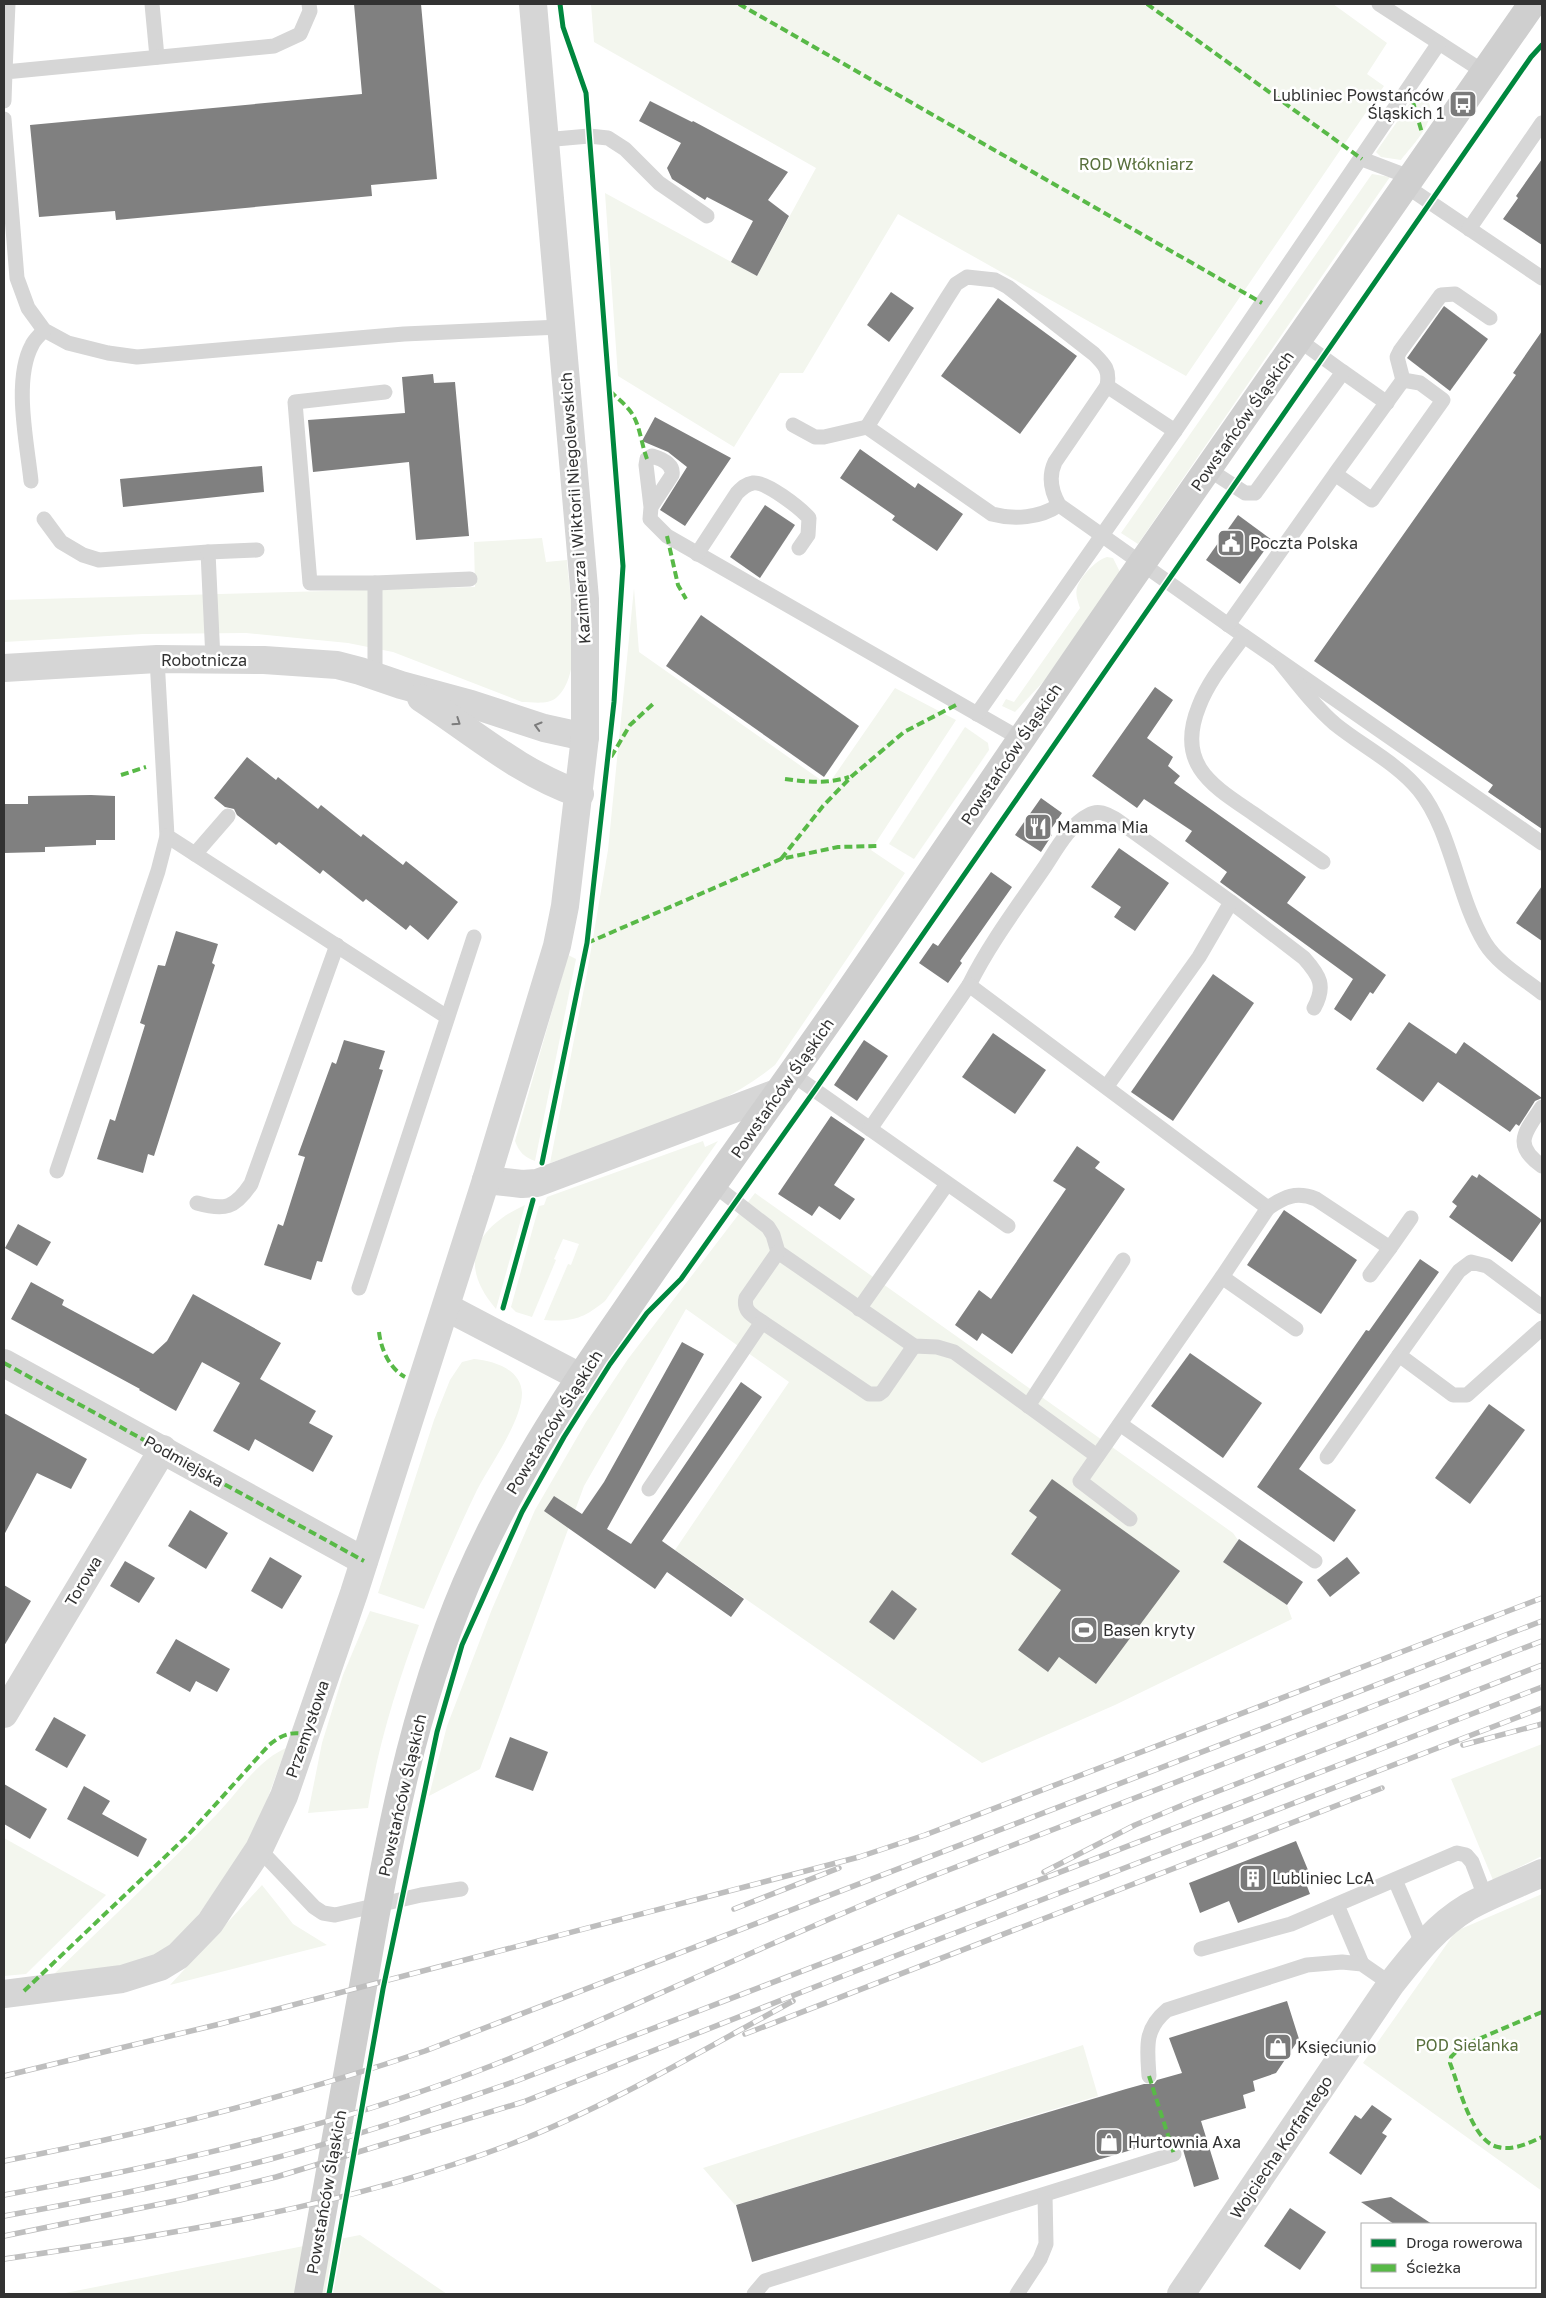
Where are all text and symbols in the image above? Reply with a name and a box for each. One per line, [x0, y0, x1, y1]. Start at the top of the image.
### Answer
place label: Lubliniec Powstańców Śląskich 1 [1273, 85, 1444, 123]
bus stop icon: Lubliniec Powstańców Śląskich 1 [1448, 89, 1478, 119]
park label: ROD Włókniarz [1079, 154, 1193, 174]
street label: Powstańców Śląskich [1186, 347, 1298, 495]
street label: Kazimierza i Wiktorii Niegolewskich [556, 371, 594, 645]
public building icon: Poczta Polska [1216, 528, 1246, 558]
place label: Poczta Polska [1250, 533, 1358, 553]
street label: Robotnicza [161, 650, 247, 670]
street label: Powstańców Śląskich [956, 679, 1066, 829]
one-way arrow [451, 716, 460, 725]
one-way arrow [533, 721, 542, 732]
restaurant icon: Mamma Mia [1023, 812, 1053, 842]
place label: Mamma Mia [1057, 817, 1148, 837]
street label: Powstańców Śląskich [726, 1014, 838, 1162]
street label: Powstańców Śląskich [501, 1346, 607, 1498]
street label: Podmiejska [141, 1431, 227, 1491]
street label: Torowa [60, 1552, 106, 1610]
sports icon: Basen kryty [1069, 1615, 1099, 1645]
place label: Basen kryty [1103, 1620, 1195, 1640]
street label: Przemysłowa [281, 1678, 333, 1780]
street label: Powstańców Śląskich [374, 1712, 430, 1878]
building icon: Lubliniec LcA [1238, 1863, 1268, 1893]
place label: Lubliniec LcA [1272, 1868, 1375, 1888]
shop icon: Księciunio [1263, 2032, 1293, 2062]
park label: POD Sielanka [1415, 2035, 1519, 2055]
place label: Księciunio [1297, 2037, 1376, 2057]
street label: Wojciecha Korfantego [1226, 2071, 1336, 2223]
street label: Powstańców Śląskich [302, 2108, 350, 2276]
shop icon: Hurtownia Axa [1094, 2127, 1124, 2157]
place label: Hurtownia Axa [1128, 2132, 1241, 2152]
legend [1361, 2223, 1536, 2288]
text: Droga rowerowa [1406, 2233, 1523, 2251]
text: Ścieżka [1406, 2258, 1461, 2276]

